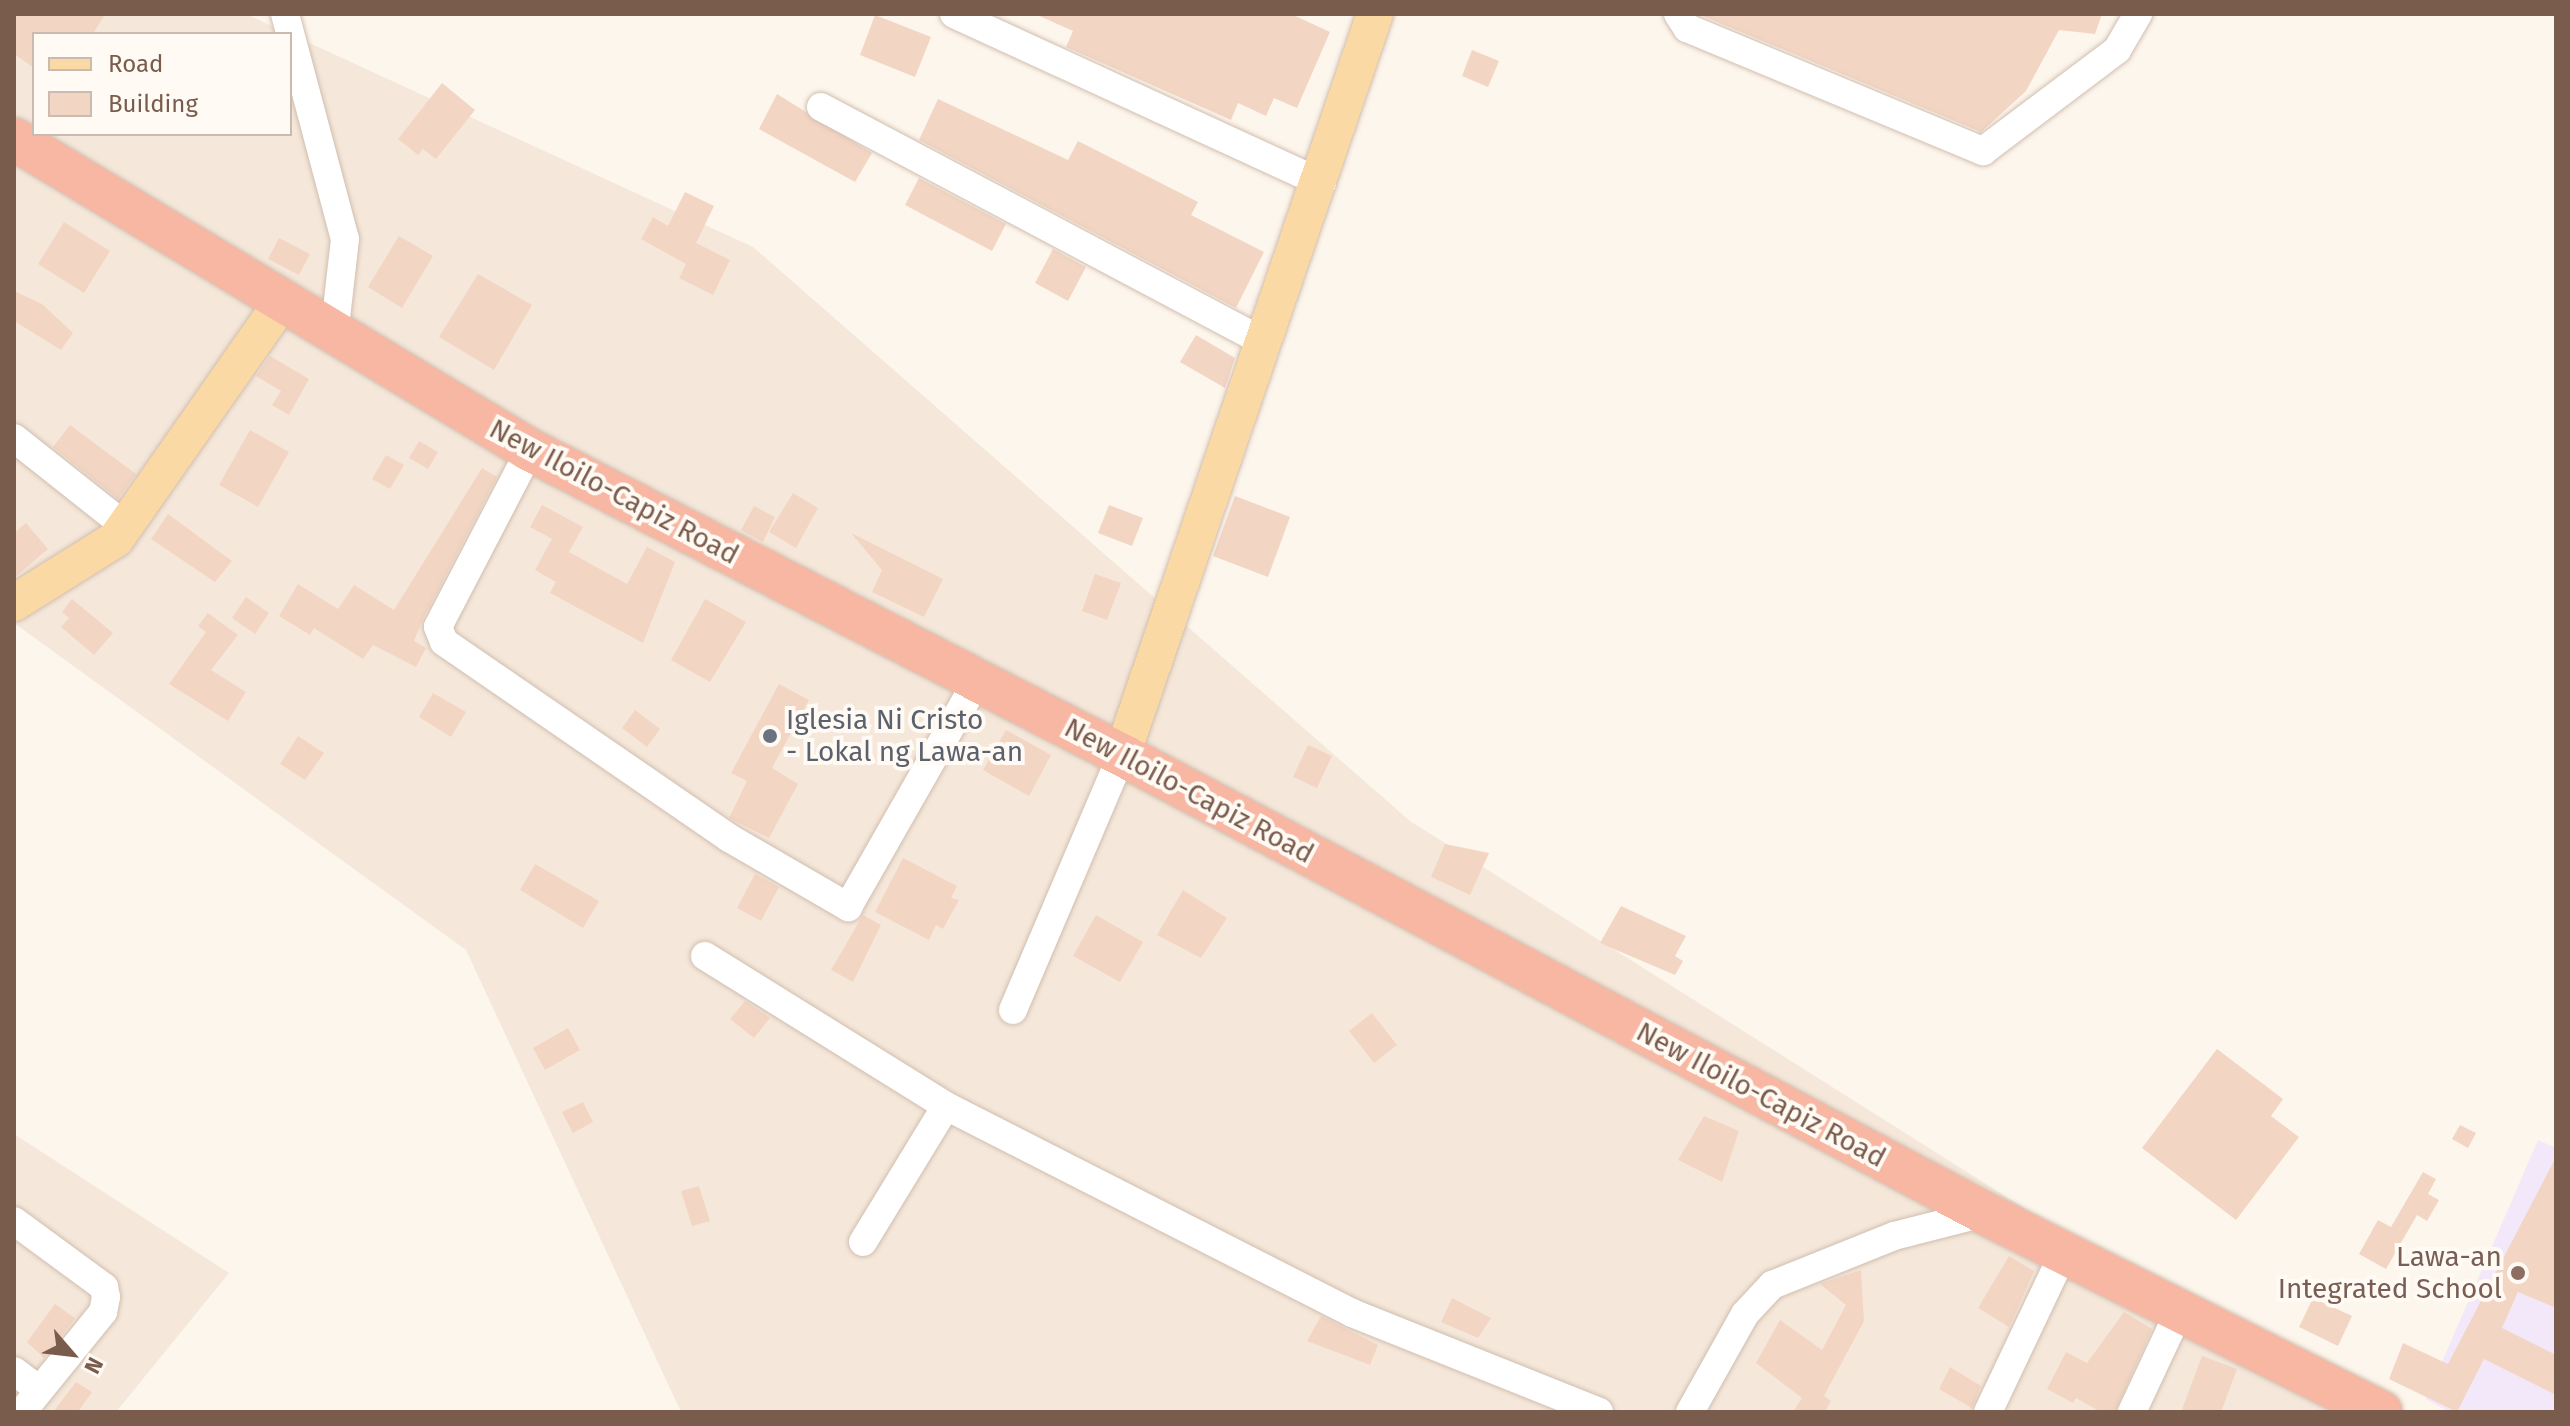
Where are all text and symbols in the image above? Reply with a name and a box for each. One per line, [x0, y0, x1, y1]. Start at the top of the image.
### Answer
legend [32, 32, 292, 136]
text: Road [108, 50, 163, 78]
text: Building [108, 90, 198, 118]
street label: New Iloilo-Capiz Road [484, 412, 744, 572]
place label: Iglesia Ni Cristo - Lokal ng Lawa-an [786, 703, 1023, 769]
street label: New Iloilo-Capiz Road [1059, 711, 1319, 871]
marker: Iglesia Ni Cristo - Lokal ng Lawa-an [761, 727, 779, 745]
street label: New Iloilo-Capiz Road [1631, 1015, 1891, 1175]
place label: Lawa-an Integrated School [2278, 1240, 2502, 1306]
marker: Lawa-an Integrated School [2509, 1264, 2527, 1282]
north arrow [32, 1314, 112, 1394]
text: N [78, 1353, 109, 1378]

